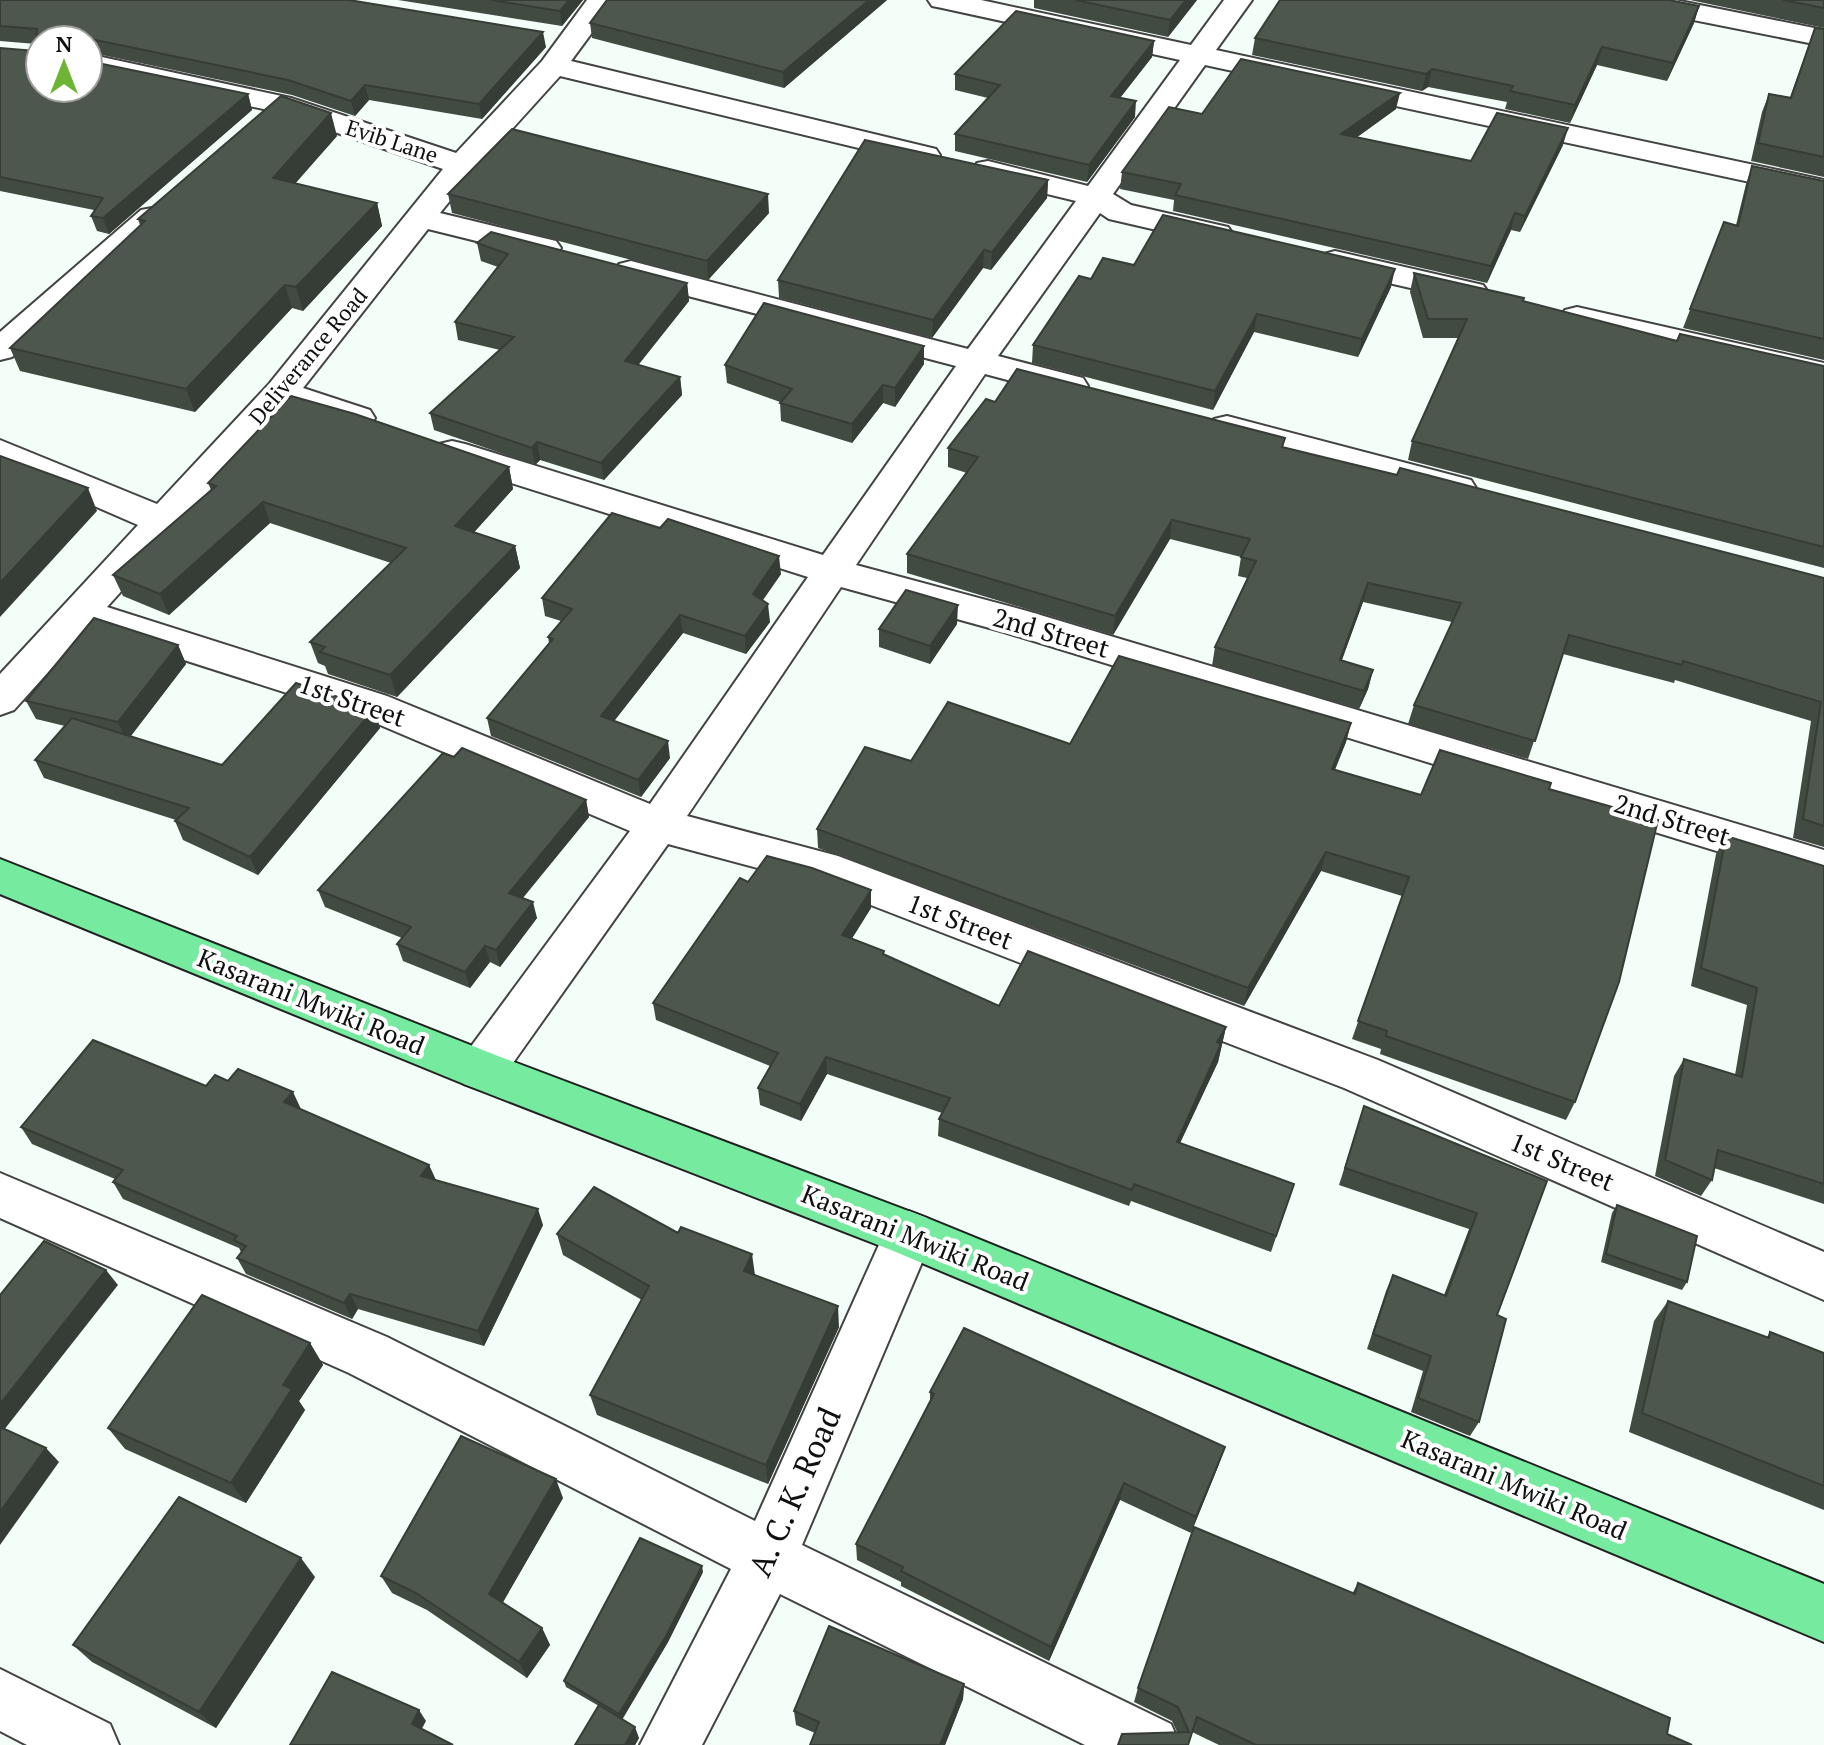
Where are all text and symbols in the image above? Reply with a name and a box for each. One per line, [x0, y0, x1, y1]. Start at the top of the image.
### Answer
north arrow [24, 24, 104, 104]
text: N [56, 29, 73, 58]
street label: Evib Lane [342, 112, 442, 169]
street label: Deliverance Road [242, 281, 373, 430]
street label: 2nd Street [989, 599, 1114, 665]
street label: 1st Street [295, 666, 410, 734]
street label: 2nd Street [1610, 785, 1735, 853]
street label: 1st Street [903, 885, 1018, 957]
street label: Kasarani Mwiki Road [193, 940, 430, 1062]
street label: 1st Street [1505, 1124, 1620, 1198]
street label: Kasarani Mwiki Road [797, 1176, 1034, 1298]
street label: A. C. K. Road [738, 1400, 850, 1583]
street label: Kasarani Mwiki Road [1396, 1421, 1632, 1547]

